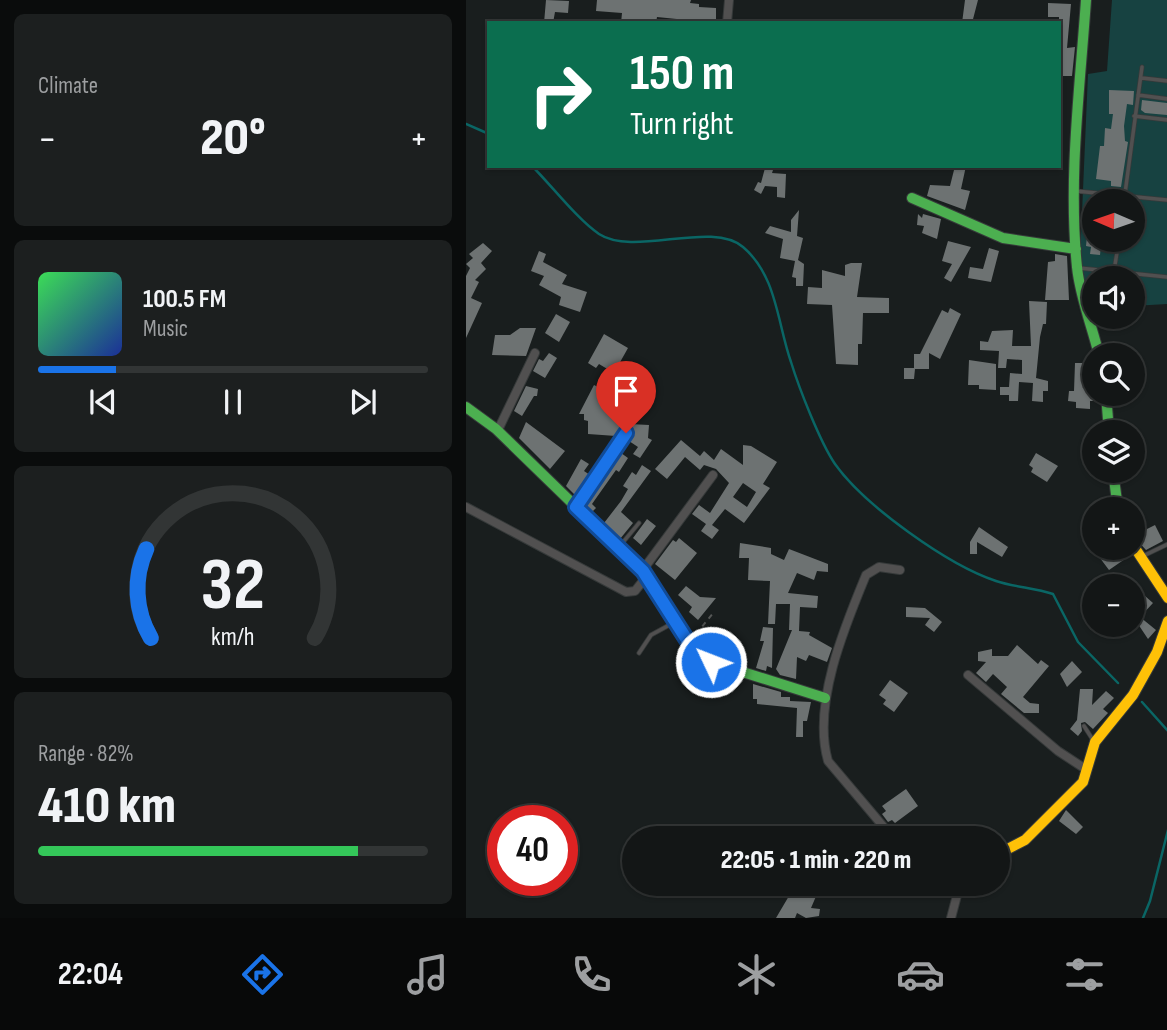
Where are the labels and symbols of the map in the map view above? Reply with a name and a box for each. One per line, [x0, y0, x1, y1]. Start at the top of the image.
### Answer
north arrow [1082, 189, 1145, 252]
pin [596, 361, 656, 433]
position arrow [674, 625, 748, 699]
speed limit sign: 40 [487, 805, 578, 896]

